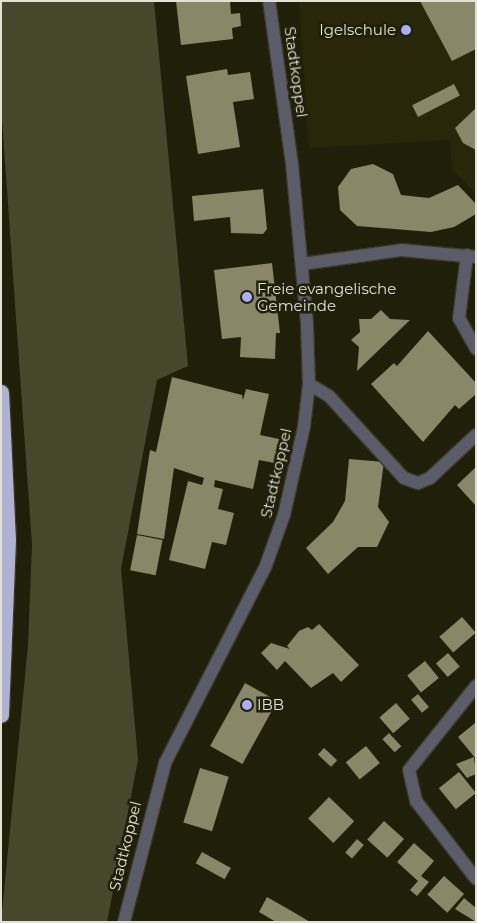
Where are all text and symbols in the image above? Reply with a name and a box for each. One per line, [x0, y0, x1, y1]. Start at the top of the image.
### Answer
place label: Igelschule [319, 21, 396, 39]
marker: Igelschule [400, 24, 412, 36]
street label: Stadtkoppel [281, 25, 311, 119]
place label: Freie evangelische Gemeinde [257, 279, 396, 314]
marker: Freie evangelische Gemeinde [241, 291, 253, 303]
street label: Stadtkoppel [257, 426, 295, 520]
place label: IBB [257, 696, 284, 714]
marker: IBB [241, 699, 253, 711]
street label: Stadtkoppel [105, 799, 145, 893]

